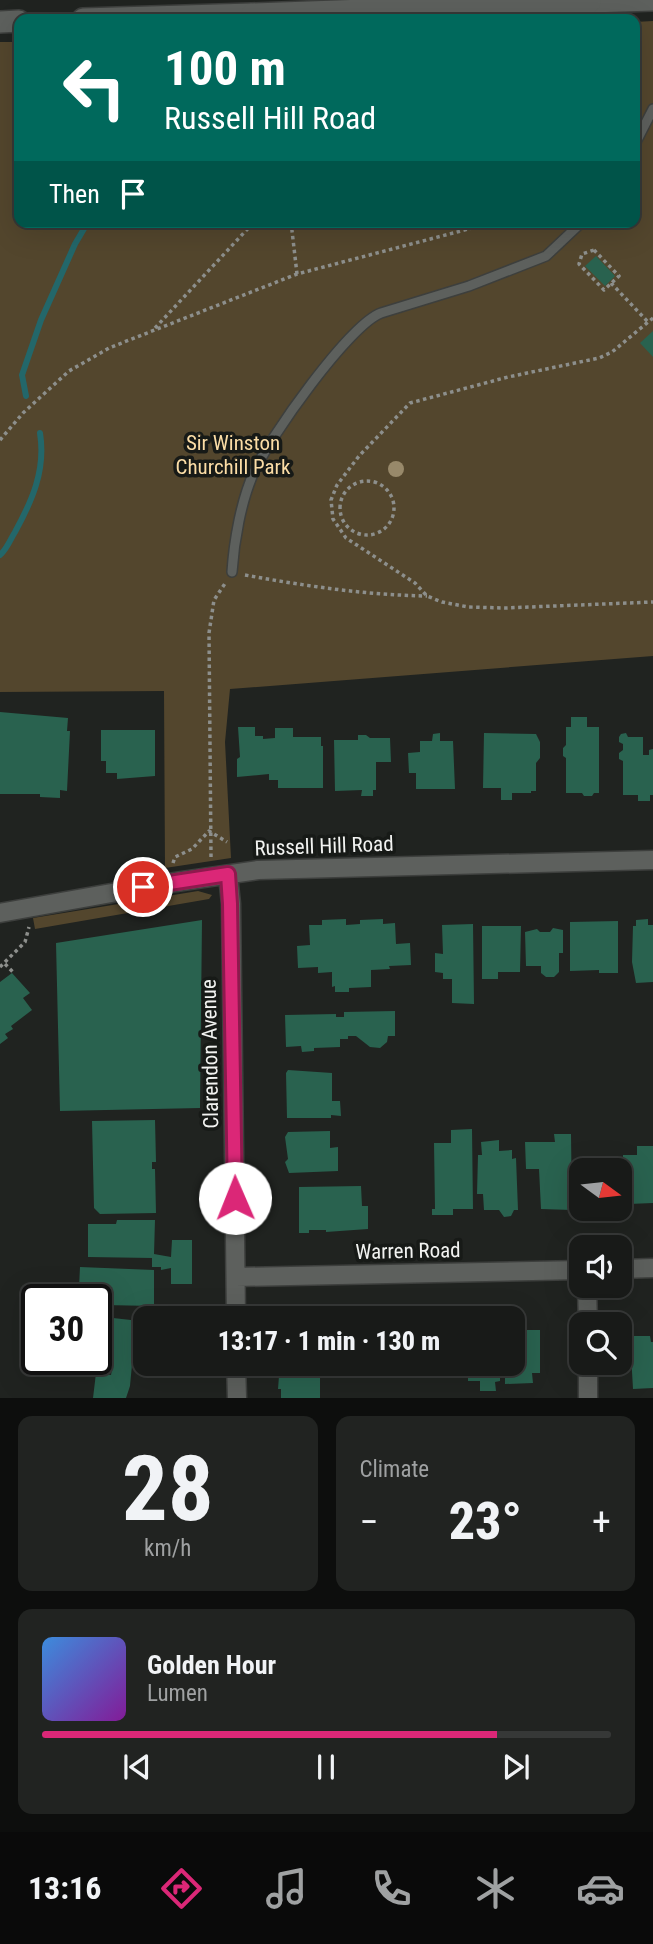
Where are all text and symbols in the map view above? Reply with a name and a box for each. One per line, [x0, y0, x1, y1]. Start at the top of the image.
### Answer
text: 100 m [164, 40, 286, 97]
icon: left [49, 42, 140, 133]
text: Russell Hill Road [164, 99, 376, 137]
icon: arrive [114, 175, 152, 213]
text: Then [49, 179, 100, 209]
park label: Sir Winston Churchill Park [176, 431, 291, 479]
street label: Russell Hill Road [254, 832, 394, 860]
pin [113, 857, 173, 917]
icon: arrive [124, 868, 162, 906]
street label: Clarendon Avenue [197, 979, 223, 1129]
north arrow [569, 1158, 632, 1222]
map controls [569, 1158, 632, 1375]
position arrow [198, 1161, 272, 1235]
button: sound [569, 1235, 632, 1298]
street label: Warren Road [355, 1238, 461, 1264]
speed limit sign: 30 [21, 1284, 112, 1375]
button: search [569, 1312, 632, 1375]
text: 13:17 · 1 min · 130 m [218, 1326, 440, 1356]
text: 28 [122, 1436, 214, 1542]
text: Climate [360, 1456, 429, 1483]
text: 23° [449, 1491, 522, 1552]
text: − [360, 1500, 379, 1544]
text: + [592, 1500, 611, 1544]
text: km/h [144, 1535, 191, 1562]
text: Golden Hour [147, 1650, 276, 1680]
text: Lumen [147, 1680, 208, 1707]
icon: previous [118, 1748, 156, 1786]
icon: pause [307, 1748, 345, 1786]
icon: next [497, 1748, 535, 1786]
icon: directions [157, 1864, 206, 1913]
icon: music [262, 1864, 311, 1913]
icon: phone [367, 1864, 416, 1913]
icon: climate [471, 1864, 520, 1913]
icon: car [576, 1864, 625, 1913]
text: 13:16 [28, 1869, 101, 1907]

